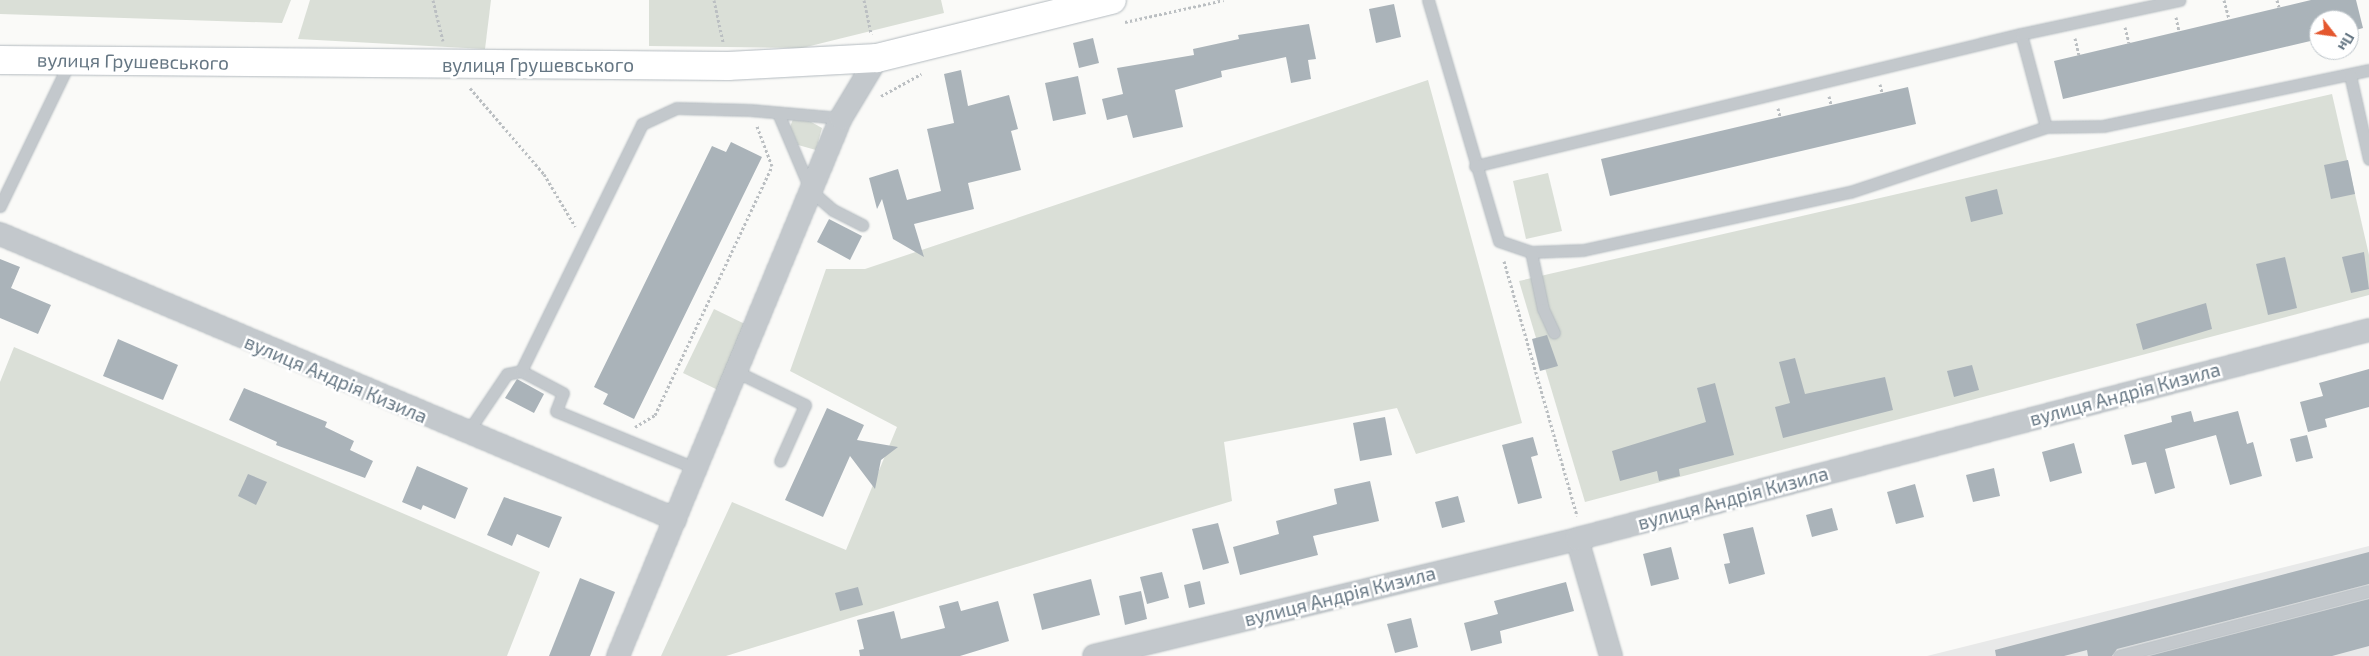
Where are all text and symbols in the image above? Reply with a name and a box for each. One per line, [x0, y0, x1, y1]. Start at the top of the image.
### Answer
north arrow [2309, 10, 2359, 60]
text: Пн [2335, 30, 2358, 54]
street label: вулиця Грушевського [37, 48, 229, 74]
street label: вулиця Грушевського [442, 54, 634, 76]
street label: вулиця Андрія Кизила [241, 330, 431, 428]
street label: вулиця Андрія Кизила [2027, 358, 2223, 430]
street label: вулиця Андрія Кизила [1635, 462, 1831, 534]
street label: вулиця Андрія Кизила [1242, 561, 1438, 631]

